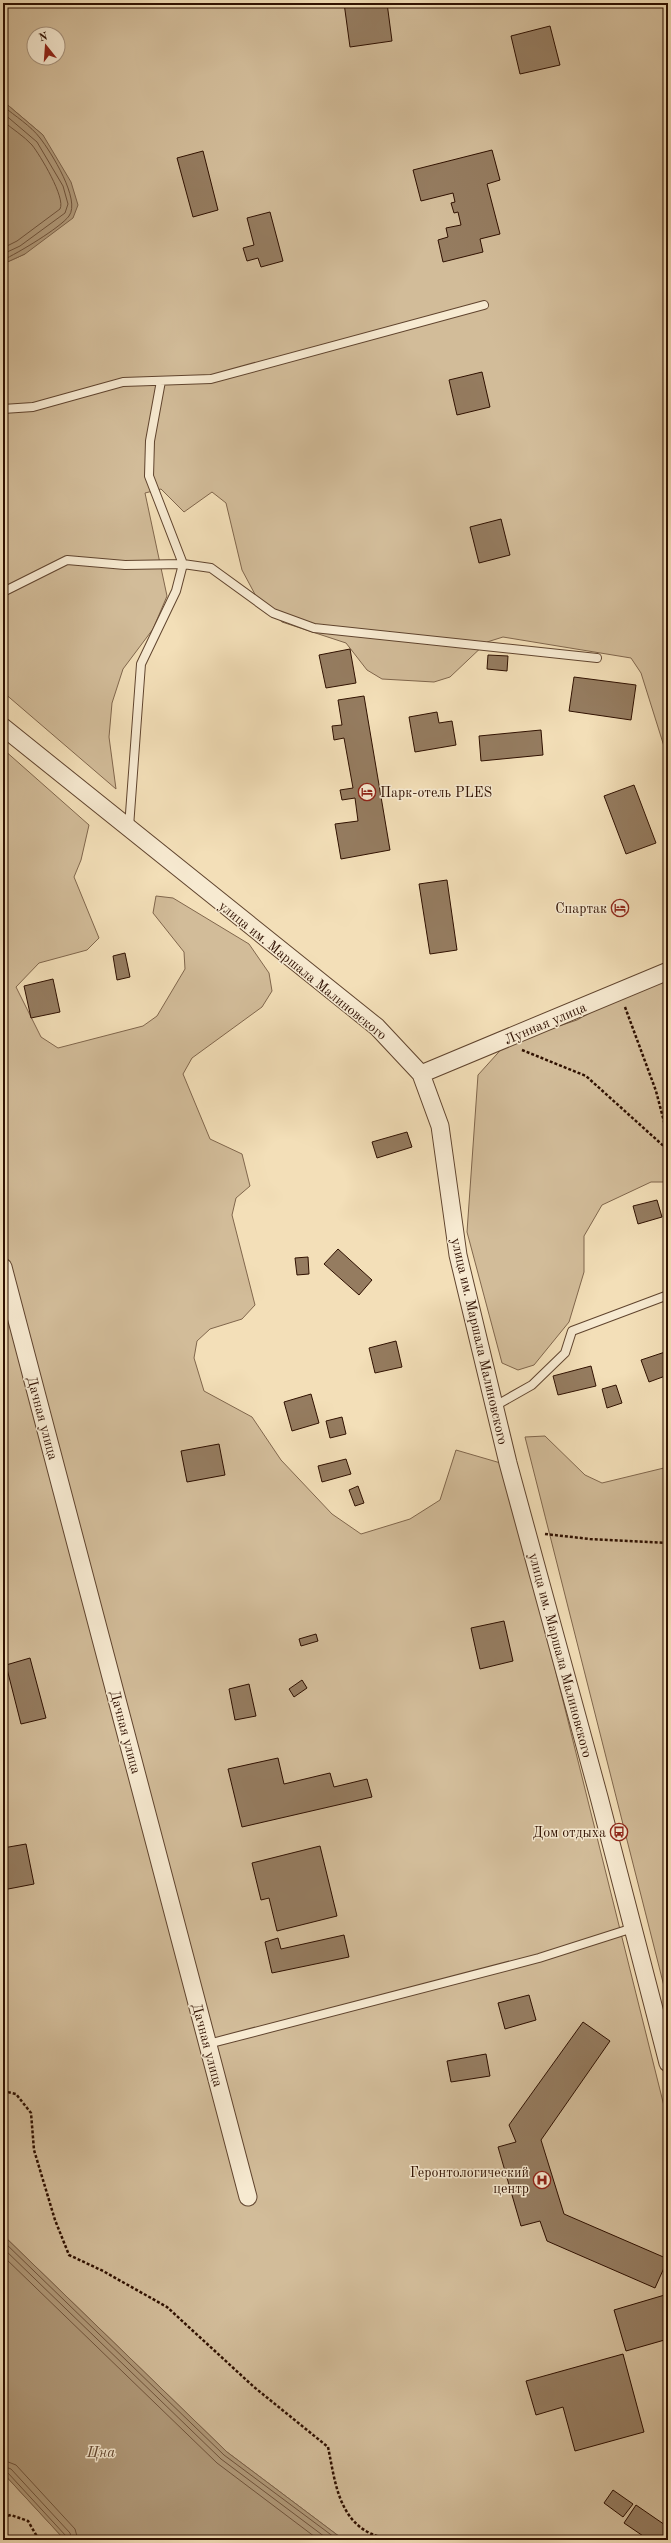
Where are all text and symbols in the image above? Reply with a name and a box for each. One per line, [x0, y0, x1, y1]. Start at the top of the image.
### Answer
north arrow [26, 26, 66, 66]
text: N [38, 31, 50, 44]
hotel icon: Парк-отель PLES [357, 782, 377, 802]
place label: Парк-отель PLES [380, 786, 492, 800]
hotel icon: Спартак [610, 898, 630, 918]
street label: улица им. Маршала Малиновского [216, 899, 389, 1043]
place label: Спартак [555, 902, 607, 916]
street label: Лунная улица [502, 1000, 589, 1047]
street label: улица им. Маршала Малиновского [448, 1237, 510, 1446]
street label: Дачная улица [24, 1375, 60, 1462]
street label: улица им. Маршала Малиновского [526, 1551, 594, 1759]
street label: Дачная улица [107, 1689, 143, 1776]
bus stop icon: Дом отдыха [609, 1822, 629, 1842]
place label: Дом отдыха [533, 1826, 606, 1840]
street label: Дачная улица [189, 2002, 225, 2089]
place label: Геронтологический центр [410, 2166, 529, 2196]
hospital icon: Геронтологический центр [532, 2170, 552, 2190]
water label: Цна [86, 2446, 115, 2461]

